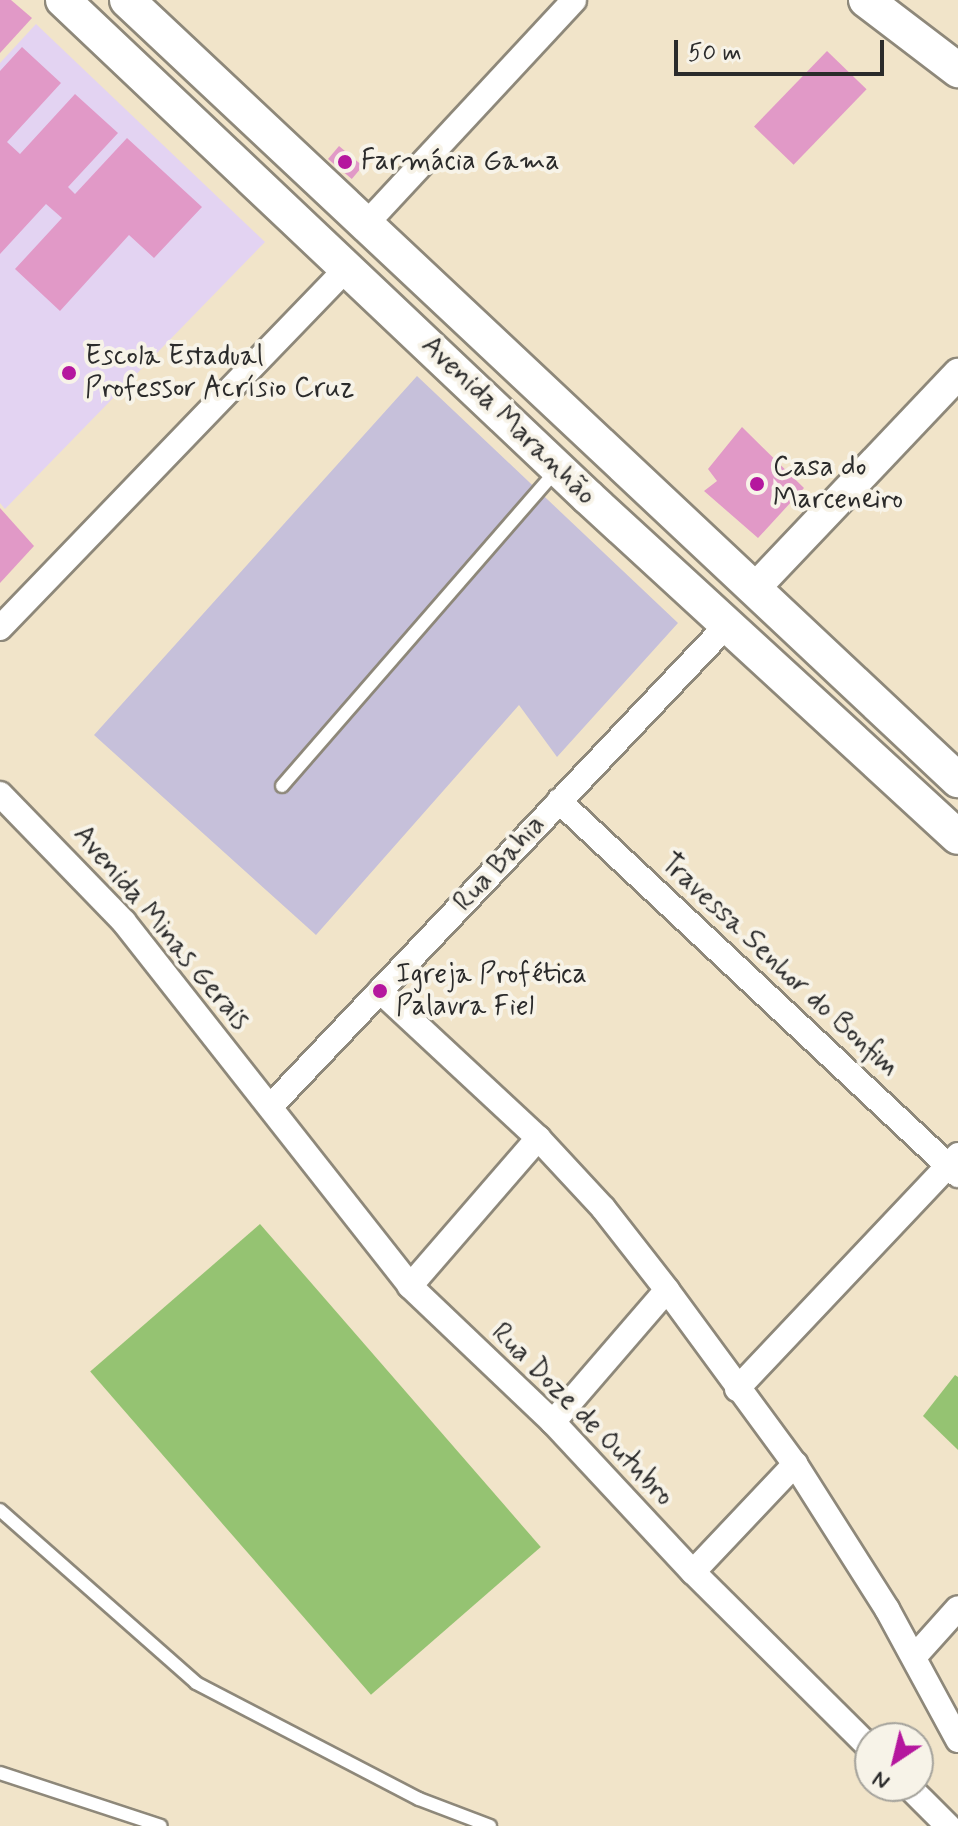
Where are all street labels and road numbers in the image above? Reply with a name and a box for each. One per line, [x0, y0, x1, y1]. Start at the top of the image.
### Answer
street label: Avenida Maranhão [415, 330, 601, 512]
street label: Rua Bahia [447, 809, 553, 919]
street label: Avenida Minas Gerais [67, 820, 255, 1036]
street label: Travessa Senhor do Bonfim [652, 846, 906, 1086]
street label: Rua Doze de Outubro [485, 1318, 679, 1512]

